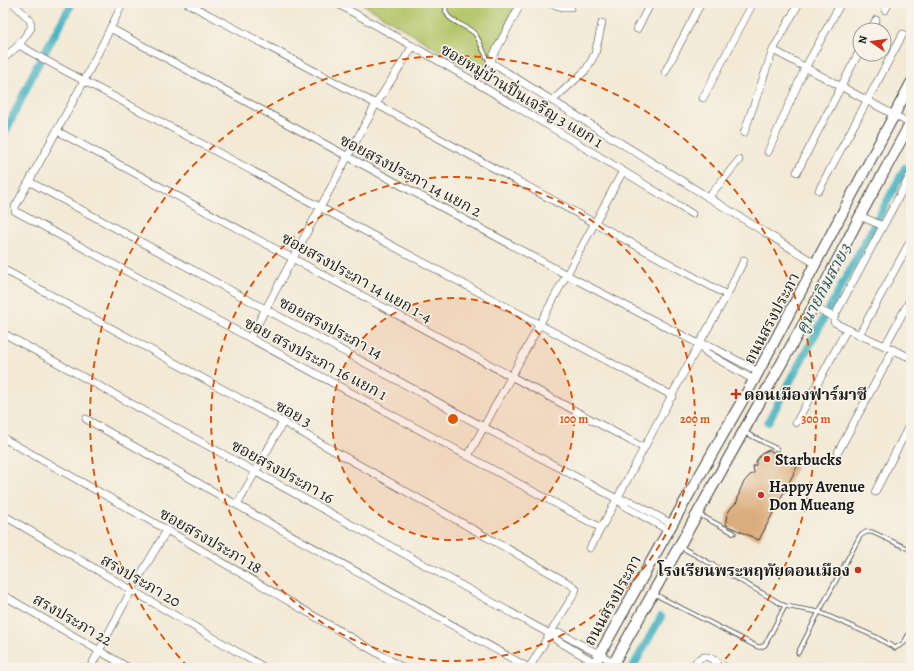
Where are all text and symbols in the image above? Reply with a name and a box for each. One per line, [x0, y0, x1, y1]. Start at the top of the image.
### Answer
north arrow [852, 22, 892, 62]
text: N [855, 34, 871, 45]
street label: ซอยหมู่บ้านปิ่นเจริญ 3 แยก 1 [436, 38, 608, 153]
street label: ซอยสรงประภา 14 แยก 2 [336, 129, 486, 223]
street label: ซอยสรงประภา 14 แยก 1-4 [278, 228, 436, 326]
water label: คูนายกิมสาย 3 [790, 239, 857, 338]
street label: ถนนสรงประภา [739, 269, 805, 368]
street label: ซอยสรงประภา 14 [276, 292, 386, 362]
street label: ซอย สรงประภา 16 แยก 1 [240, 312, 391, 406]
place label: ดอนเมืองฟาร์มาซี [744, 384, 867, 406]
marker: ดอนเมืองฟาร์มาซี [731, 389, 741, 399]
street label: ซอย 3 [271, 395, 316, 433]
text: 100 m [560, 411, 588, 427]
text: 200 m [680, 411, 710, 427]
text: 300 m [801, 411, 831, 427]
centre of rings [446, 412, 460, 426]
street label: ซอยสรงประภา 16 [227, 435, 338, 509]
place label: Starbucks [775, 449, 842, 471]
marker: Starbucks [762, 454, 772, 464]
place label: Happy Avenue Don Mueang [769, 476, 865, 516]
marker: Happy Avenue Don Mueang [756, 490, 766, 500]
street label: ซอยสรงประภา 18 [155, 503, 266, 579]
street label: สรงประภา 20 [96, 549, 185, 613]
street label: ถนนสรงประภา [579, 551, 647, 650]
place label: โรงเรียนพระหฤทัยดอนเมือง [657, 560, 850, 582]
marker: โรงเรียนพระหฤทัยดอนเมือง [853, 565, 863, 575]
street label: สรงประภา 22 [29, 588, 116, 652]

